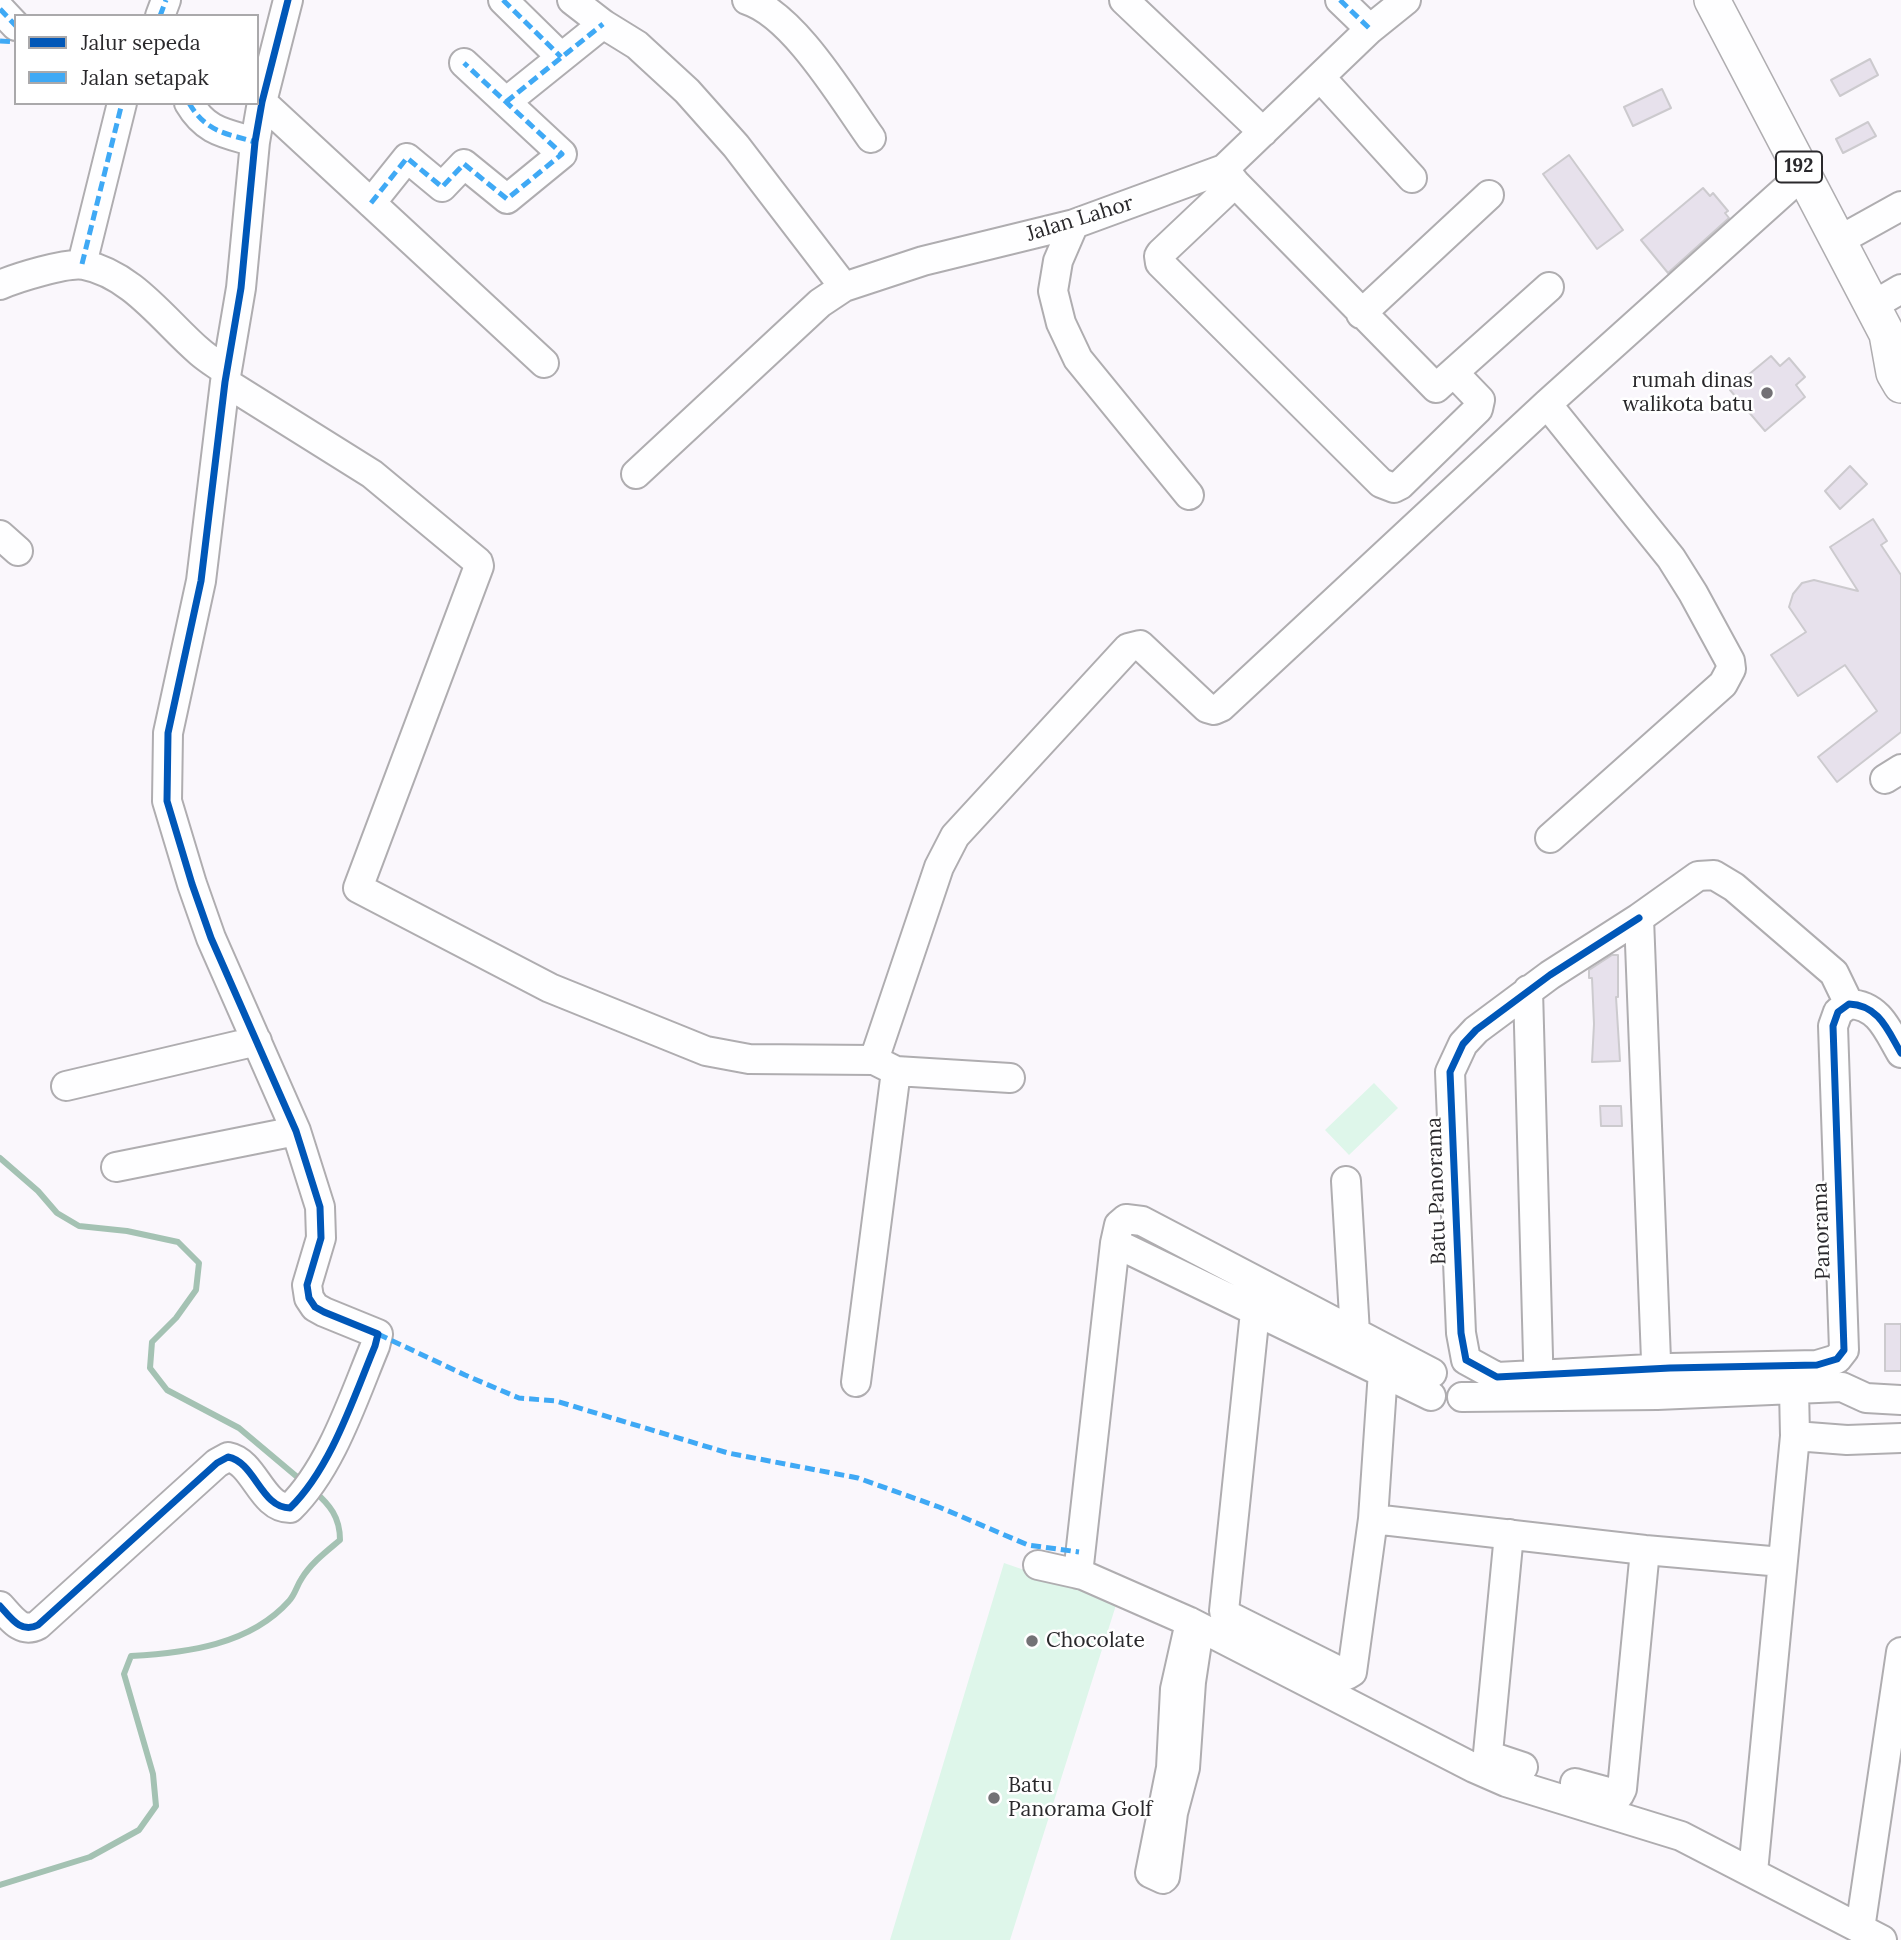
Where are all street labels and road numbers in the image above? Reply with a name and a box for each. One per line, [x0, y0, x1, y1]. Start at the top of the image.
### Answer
road number: 192 [1776, 152, 1822, 182]
street label: Jalan Lahor [1023, 191, 1137, 247]
street label: Batu Panorama [1422, 1117, 1452, 1265]
street label: Panorama [1808, 1182, 1836, 1280]

